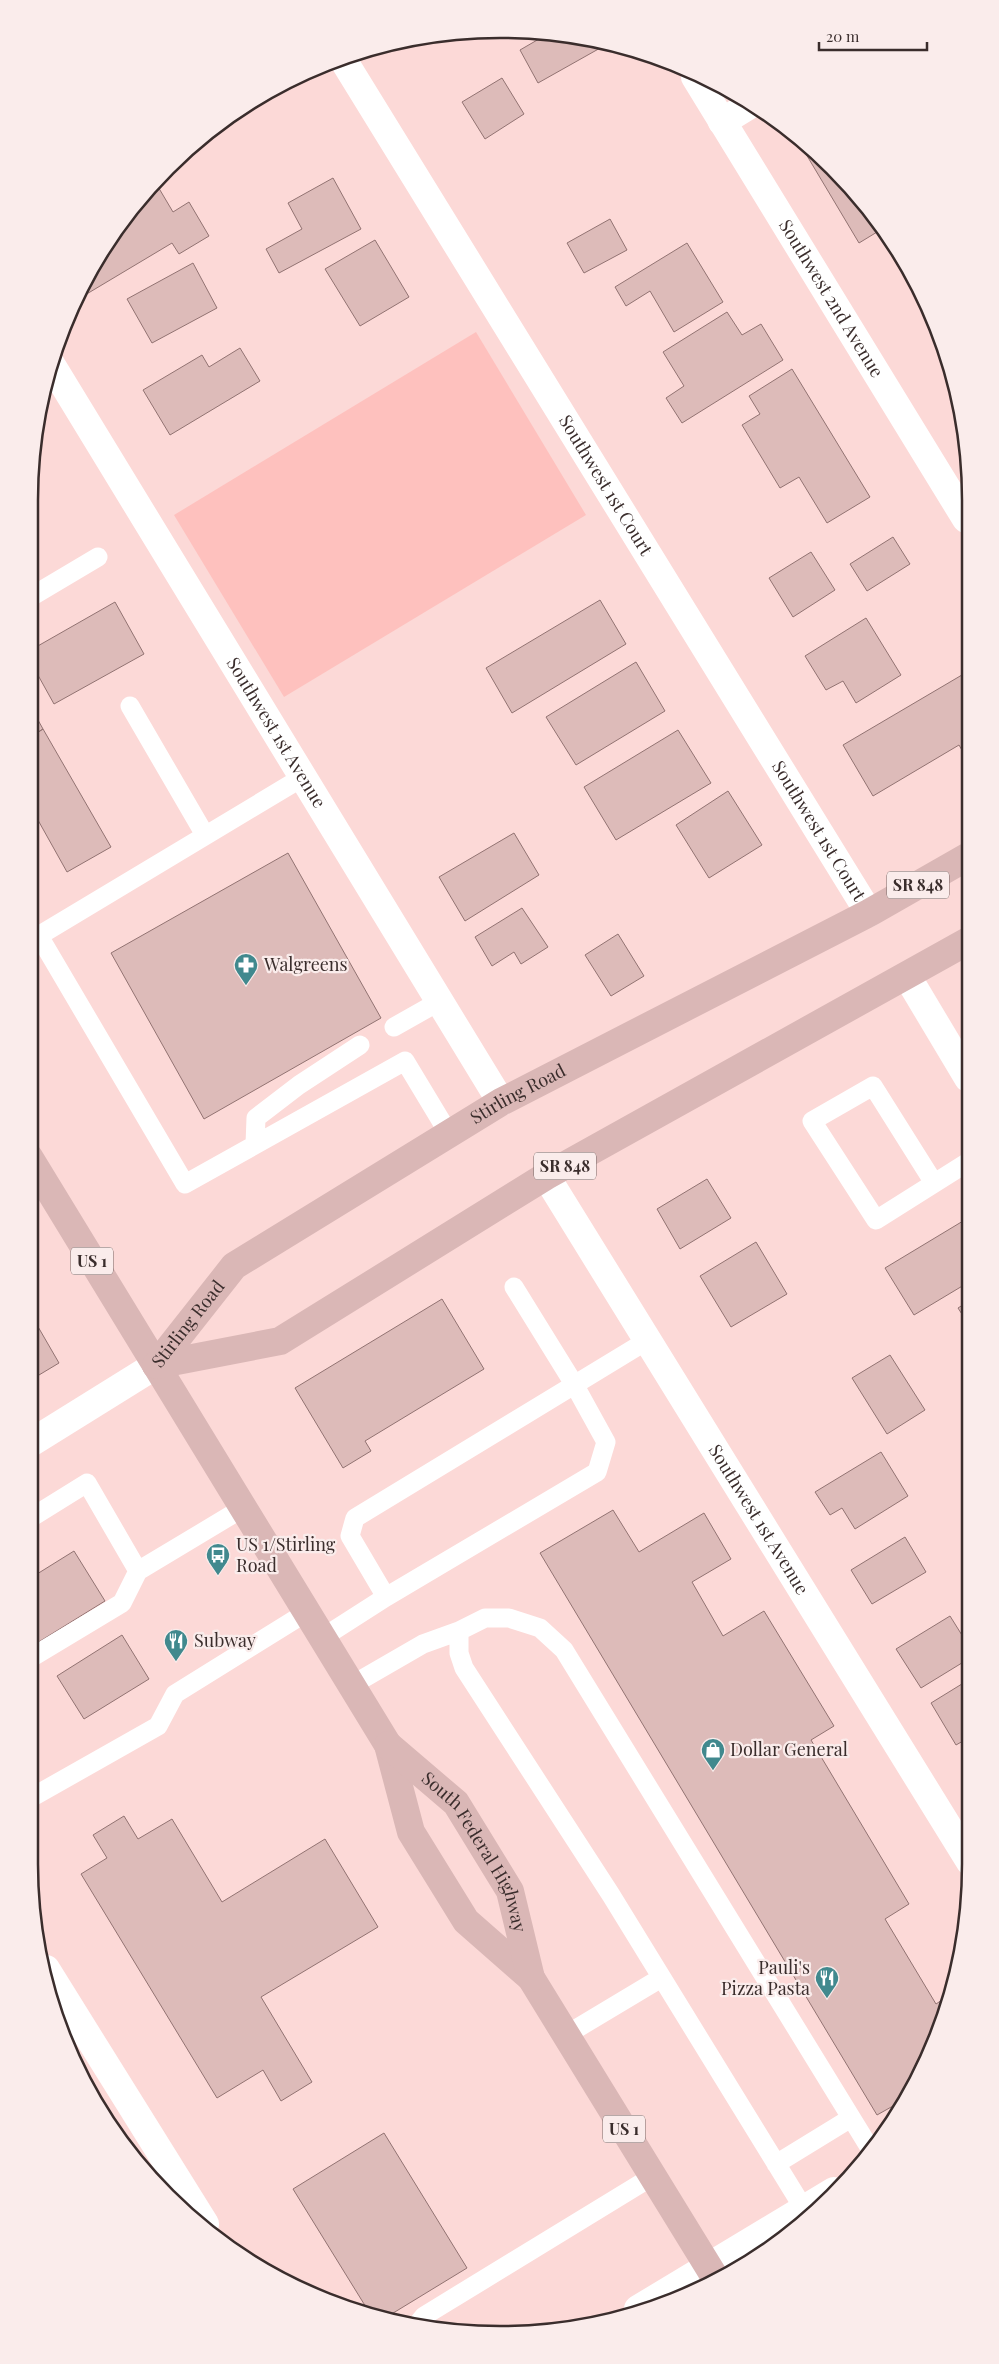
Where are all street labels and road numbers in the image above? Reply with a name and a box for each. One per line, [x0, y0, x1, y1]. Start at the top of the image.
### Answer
street label: Southwest 2nd Avenue [774, 215, 889, 382]
street label: Southwest 1st Court [554, 410, 659, 560]
street label: Southwest 1st Avenue [222, 652, 332, 812]
street label: Southwest 1st Court [767, 756, 872, 906]
road number: SR 848 [887, 872, 949, 898]
street label: Stirling Road [465, 1058, 570, 1129]
road number: SR 848 [534, 1152, 596, 1180]
road number: US 1 [71, 1248, 113, 1274]
street label: Stirling Road [145, 1274, 230, 1372]
street label: Southwest 1st Avenue [704, 1439, 815, 1599]
street label: South Federal Highway [417, 1766, 532, 1934]
road number: US 1 [603, 2116, 645, 2142]

